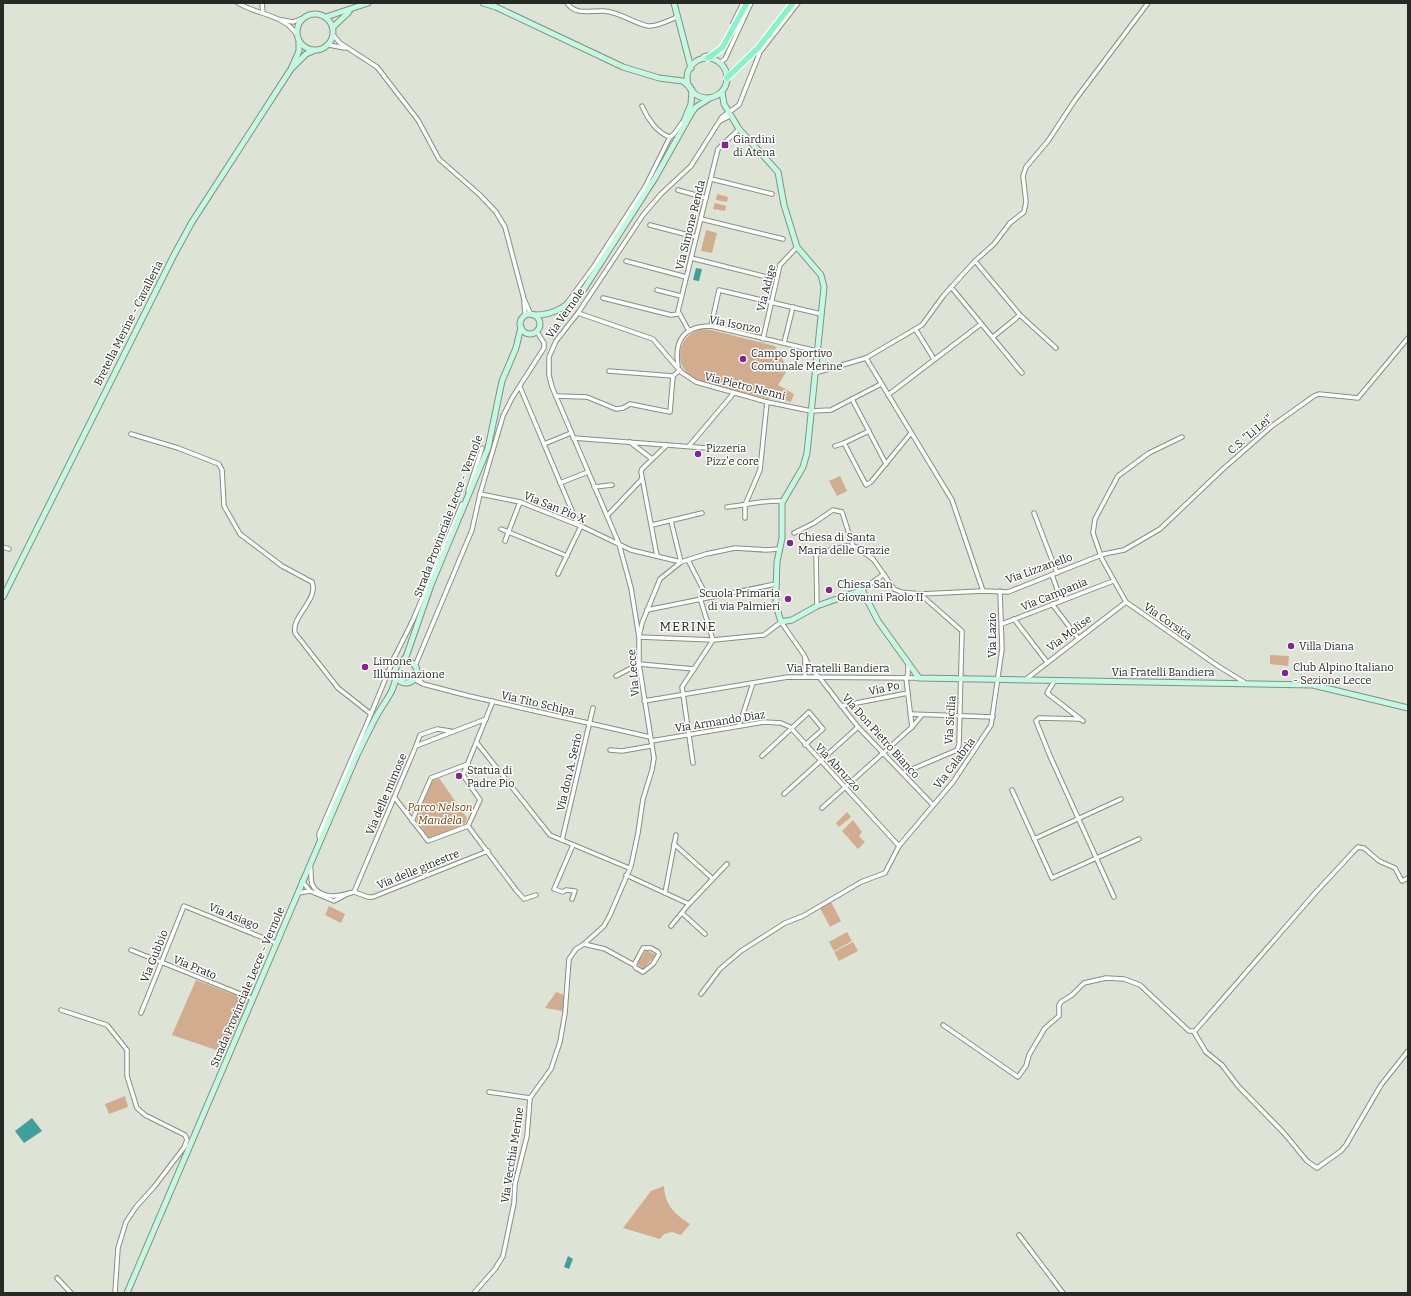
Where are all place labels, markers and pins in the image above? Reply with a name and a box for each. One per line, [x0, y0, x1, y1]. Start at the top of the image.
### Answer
place label: Giardini di Atena [733, 133, 776, 159]
marker: Giardini di Atena [720, 140, 730, 150]
place label: Campo Sportivo Comunale Merine [751, 347, 842, 373]
marker: Campo Sportivo Comunale Merine [738, 354, 748, 364]
place label: Pizzeria Pizz'e core [706, 442, 759, 468]
marker: Pizzeria Pizz'e core [693, 449, 703, 459]
place label: Chiesa di Santa Maria delle Grazie [798, 531, 890, 557]
marker: Chiesa di Santa Maria delle Grazie [785, 538, 795, 548]
place label: Chiesa San Giovanni Paolo II [837, 578, 924, 604]
marker: Chiesa San Giovanni Paolo II [824, 585, 834, 595]
place label: Scuola Primaria di via Palmieri [699, 587, 781, 613]
marker: Scuola Primaria di via Palmieri [783, 594, 793, 604]
place label: Villa Diana [1299, 640, 1354, 653]
marker: Villa Diana [1286, 641, 1296, 651]
place label: Limone Illuminazione [373, 655, 445, 681]
place label: Club Alpino Italiano - Sezione Lecce [1293, 661, 1394, 687]
marker: Limone Illuminazione [360, 662, 370, 672]
marker: Club Alpino Italiano - Sezione Lecce [1280, 668, 1290, 678]
place label: Statua di Padre Pio [467, 764, 515, 790]
marker: Statua di Padre Pio [454, 771, 464, 781]

